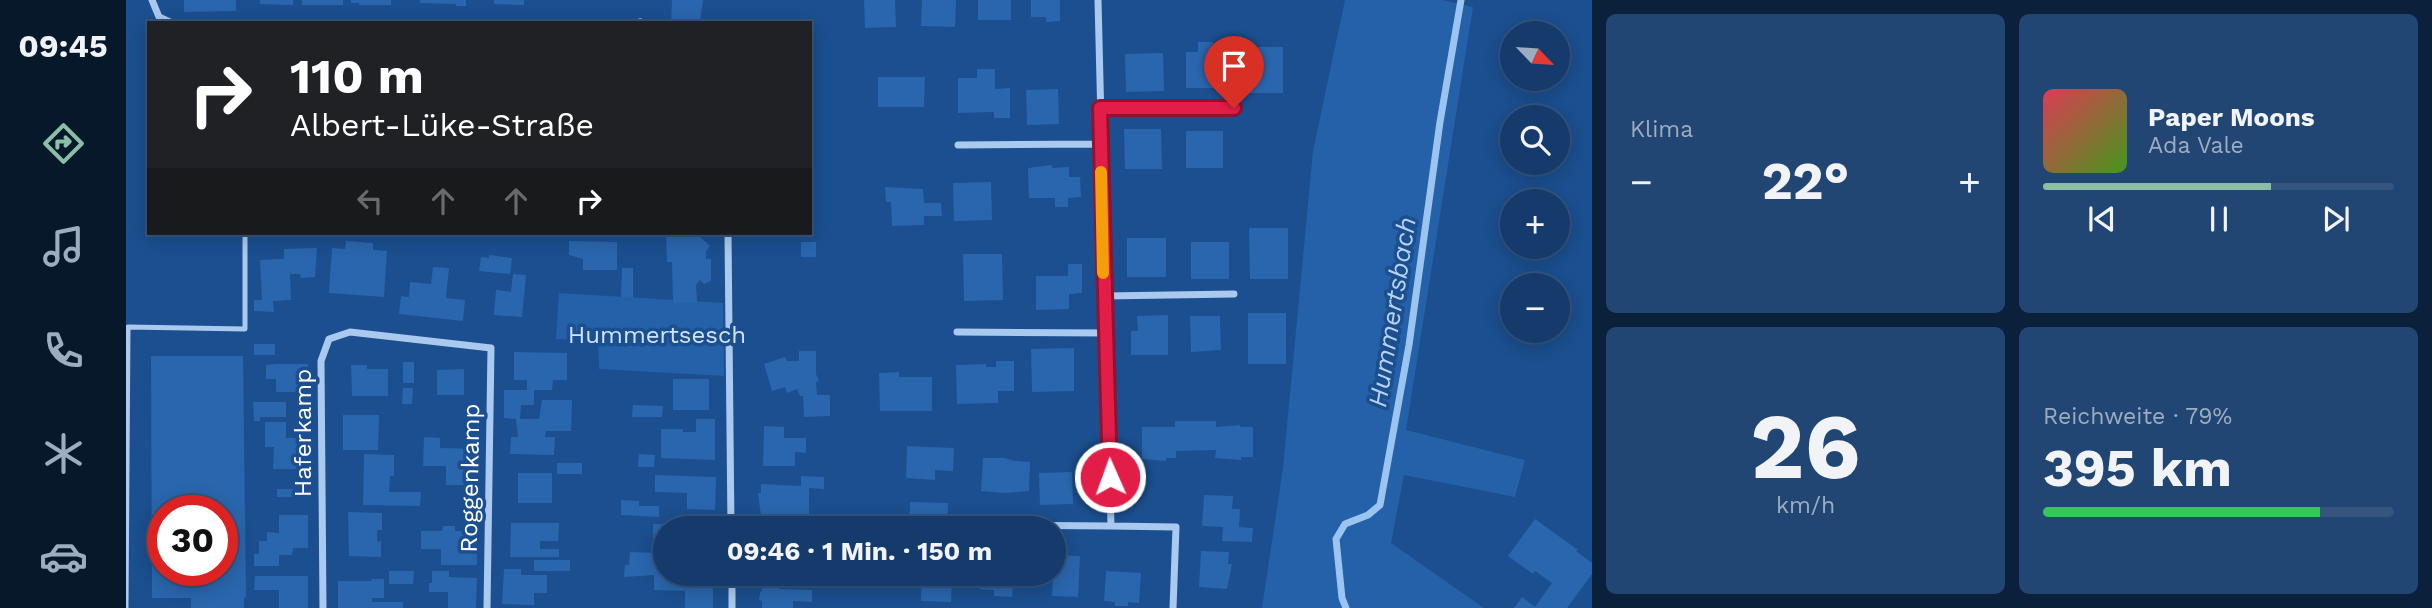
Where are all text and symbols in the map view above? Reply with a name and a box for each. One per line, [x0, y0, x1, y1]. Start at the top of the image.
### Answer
north arrow [1500, 21, 1570, 91]
map controls [1500, 21, 1570, 343]
text: 09:45 [18, 27, 108, 65]
pin [1204, 36, 1264, 108]
text: 110 m [290, 47, 424, 105]
icon: arrive [1215, 47, 1253, 85]
icon: right [175, 49, 266, 140]
text: Paper Moons [2148, 102, 2315, 132]
button: search [1500, 105, 1570, 175]
text: Albert-Lüke-Straße [290, 106, 594, 144]
text: Klima [1630, 116, 1693, 143]
icon: directions [39, 119, 88, 168]
text: Ada Vale [2148, 132, 2244, 159]
text: 22° [1762, 151, 1849, 212]
text: − [1630, 160, 1653, 204]
text: + [1958, 160, 1981, 204]
icon: left [351, 182, 389, 220]
icon: ahead [424, 182, 462, 220]
icon: ahead [497, 182, 535, 220]
icon: right [570, 182, 608, 220]
button: + [1500, 189, 1570, 259]
icon: previous [2083, 200, 2121, 238]
icon: pause [2200, 200, 2238, 238]
icon: next [2317, 200, 2355, 238]
water label: Hummertsbach [1362, 215, 1422, 409]
icon: music [39, 222, 88, 271]
button: − [1500, 273, 1570, 343]
park label: Hummertsesch [568, 321, 746, 349]
icon: phone [39, 326, 88, 375]
street label: Haferkamp [289, 369, 317, 497]
text: 26 [1750, 393, 1861, 500]
street label: Roggenkamp [455, 403, 485, 553]
text: Reichweite · 79% [2043, 403, 2232, 430]
icon: climate [39, 429, 88, 478]
text: 395 km [2043, 438, 2232, 499]
position arrow [1073, 440, 1147, 514]
text: km/h [1776, 492, 1835, 519]
speed limit sign: 30 [147, 495, 238, 586]
icon: car [39, 532, 88, 581]
text: 09:46 · 1 Min. · 150 m [727, 536, 992, 566]

